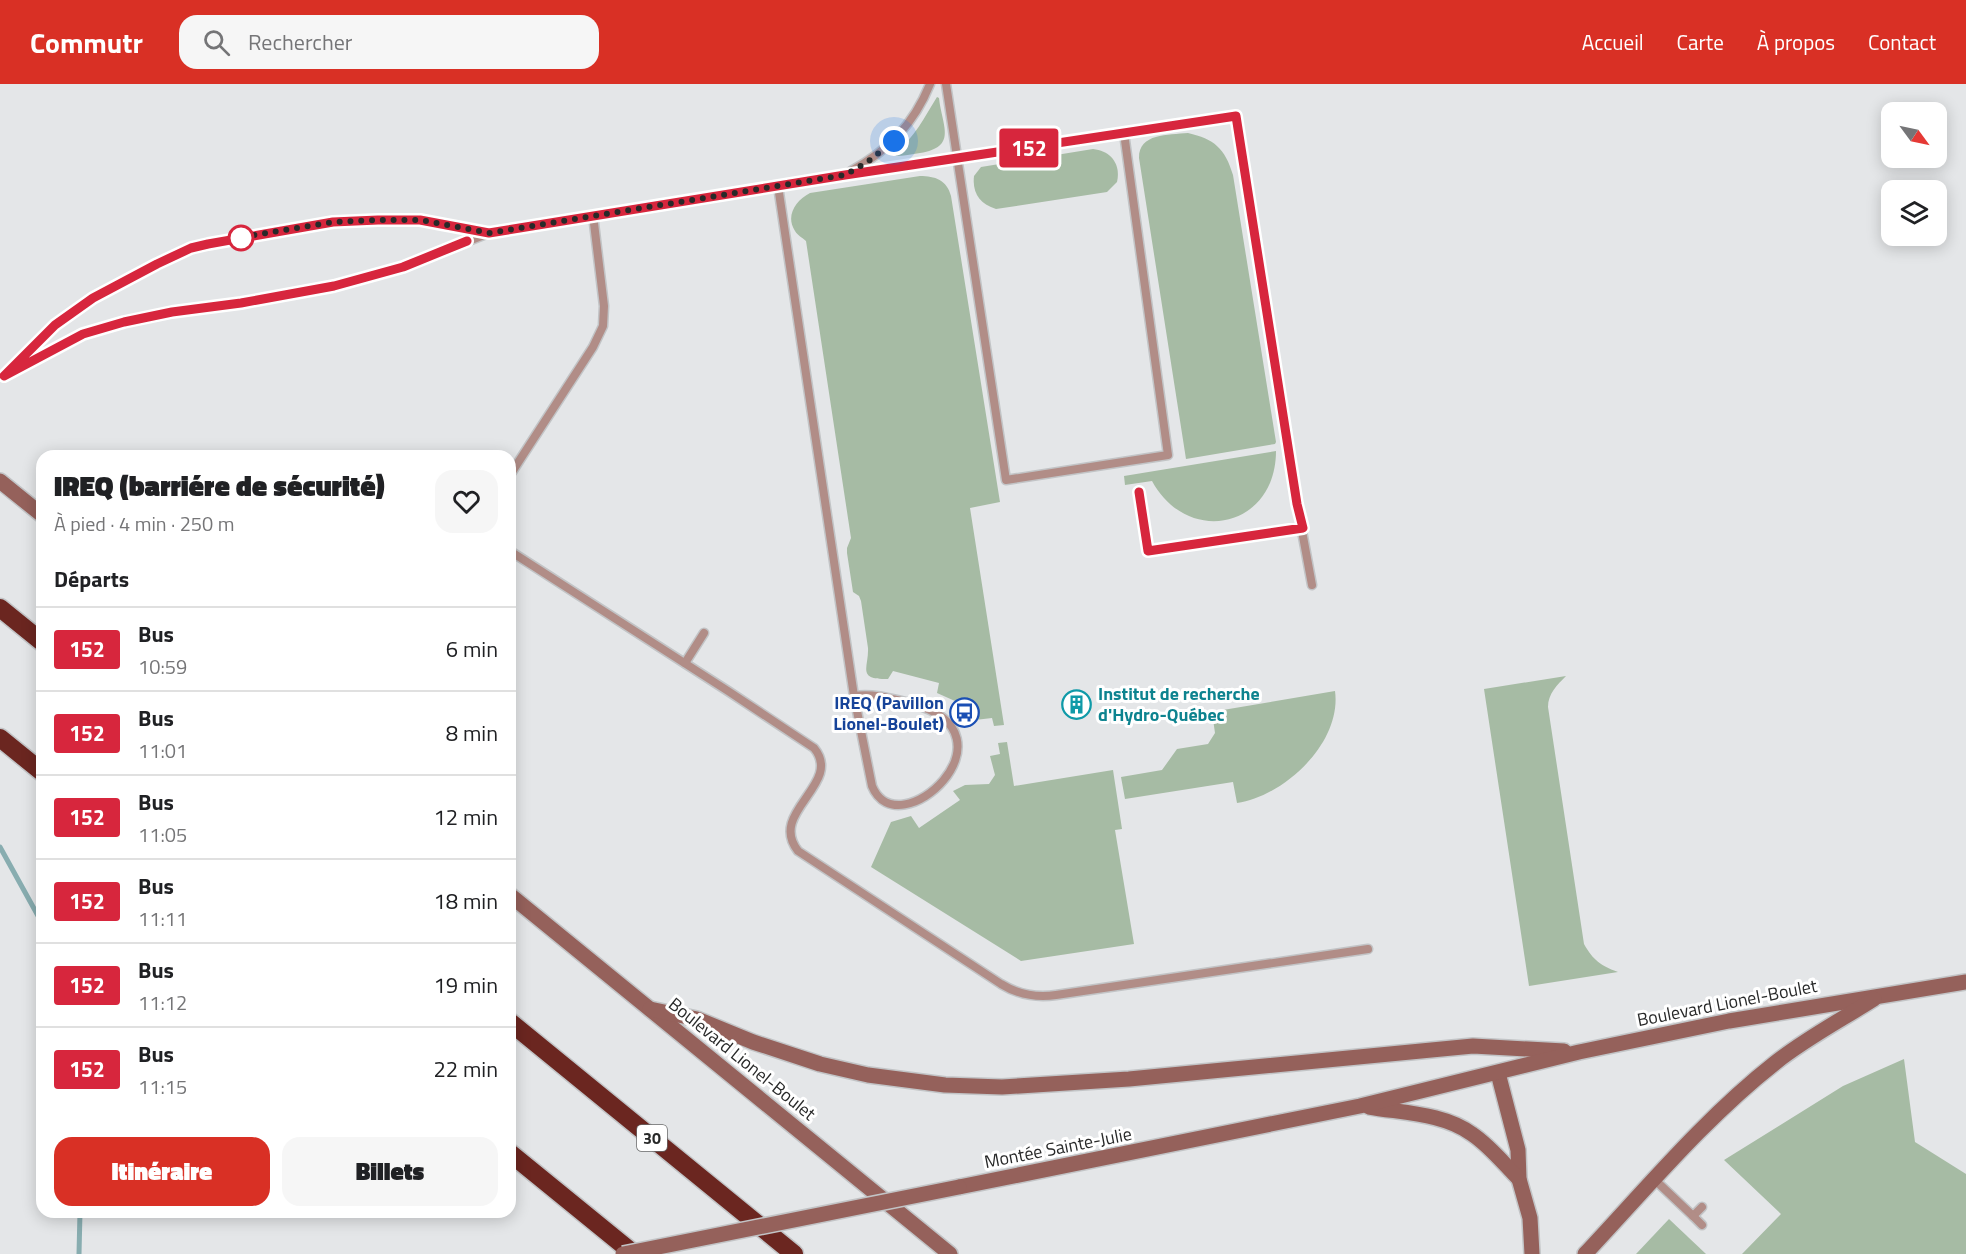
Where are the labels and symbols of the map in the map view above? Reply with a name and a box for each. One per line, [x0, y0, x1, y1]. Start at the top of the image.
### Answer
north arrow [1881, 102, 1947, 168]
your location [879, 126, 909, 156]
line badge: 152 [994, 128, 1064, 168]
unlabelled marker [228, 225, 254, 251]
place label: Institut de recherche d'Hydro-Québec [1098, 680, 1260, 728]
building icon: Institut de recherche d'Hydro-Québec [1061, 688, 1093, 720]
place label: IREQ (Pavillon Lionel-Boulet) [833, 689, 944, 737]
bus stop icon: IREQ (Pavillon Lionel-Boulet) [949, 697, 981, 729]
street label: Boulevard Lionel-Boulet [1635, 972, 1820, 1033]
street label: Boulevard Lionel-Boulet [663, 991, 822, 1127]
street label: Montée Sainte-Julie [982, 1120, 1134, 1175]
road number: 30 [637, 1125, 667, 1151]

